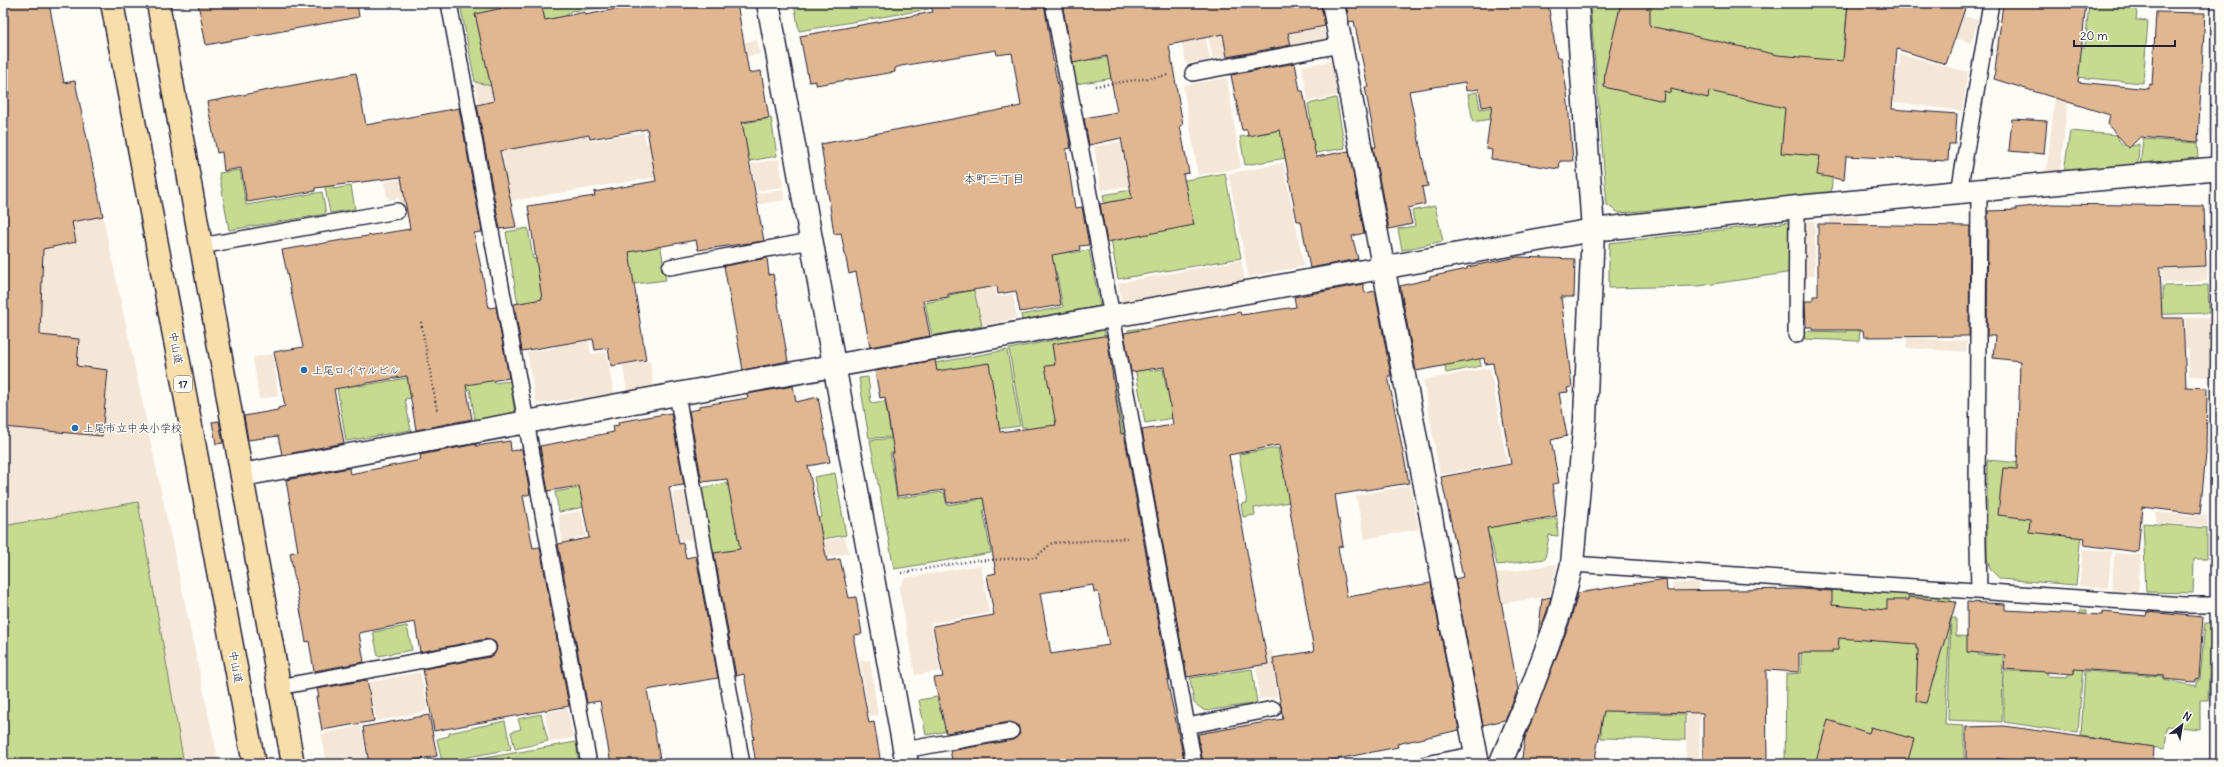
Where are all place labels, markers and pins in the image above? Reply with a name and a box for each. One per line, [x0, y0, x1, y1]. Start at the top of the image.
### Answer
place label: 上尾ロイヤルビル [312, 363, 400, 377]
marker: 上尾ロイヤルビル [299, 365, 309, 375]
place label: 上尾市立中央小学校 [83, 421, 182, 435]
marker: 上尾市立中央小学校 [70, 423, 80, 433]

